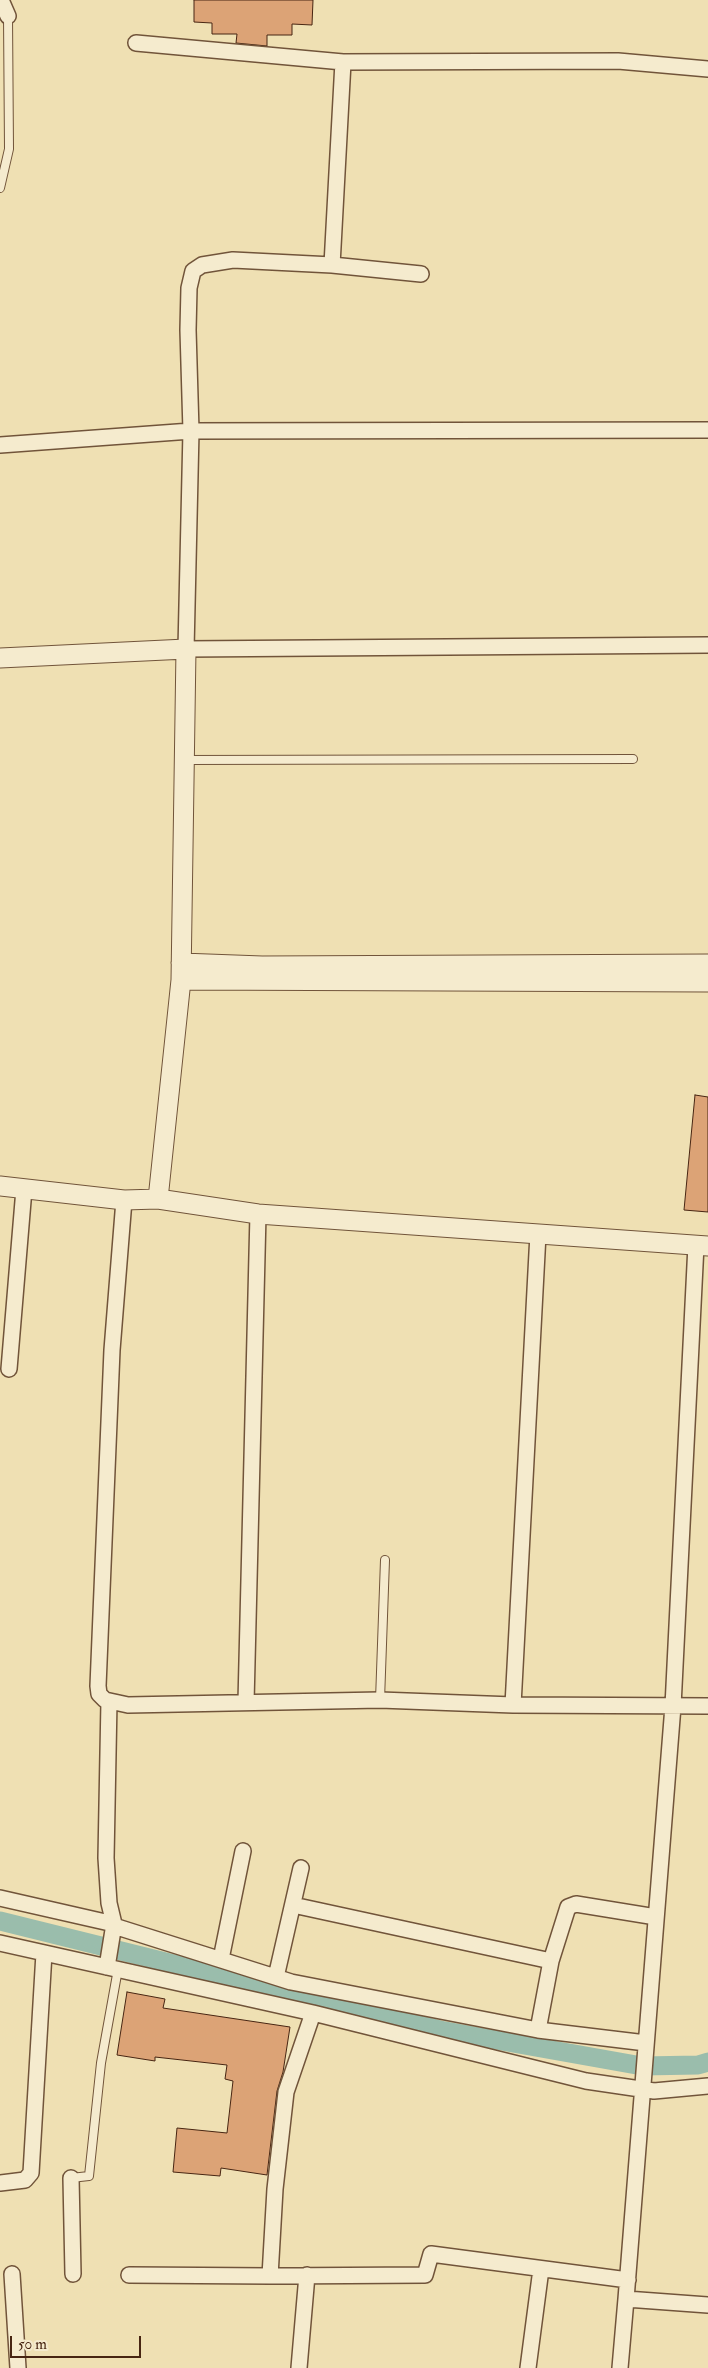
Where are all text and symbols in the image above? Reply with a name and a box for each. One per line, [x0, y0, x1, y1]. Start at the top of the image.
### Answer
scale bar [12, 2326, 144, 2358]
text: 50 m [18, 2335, 47, 2354]

